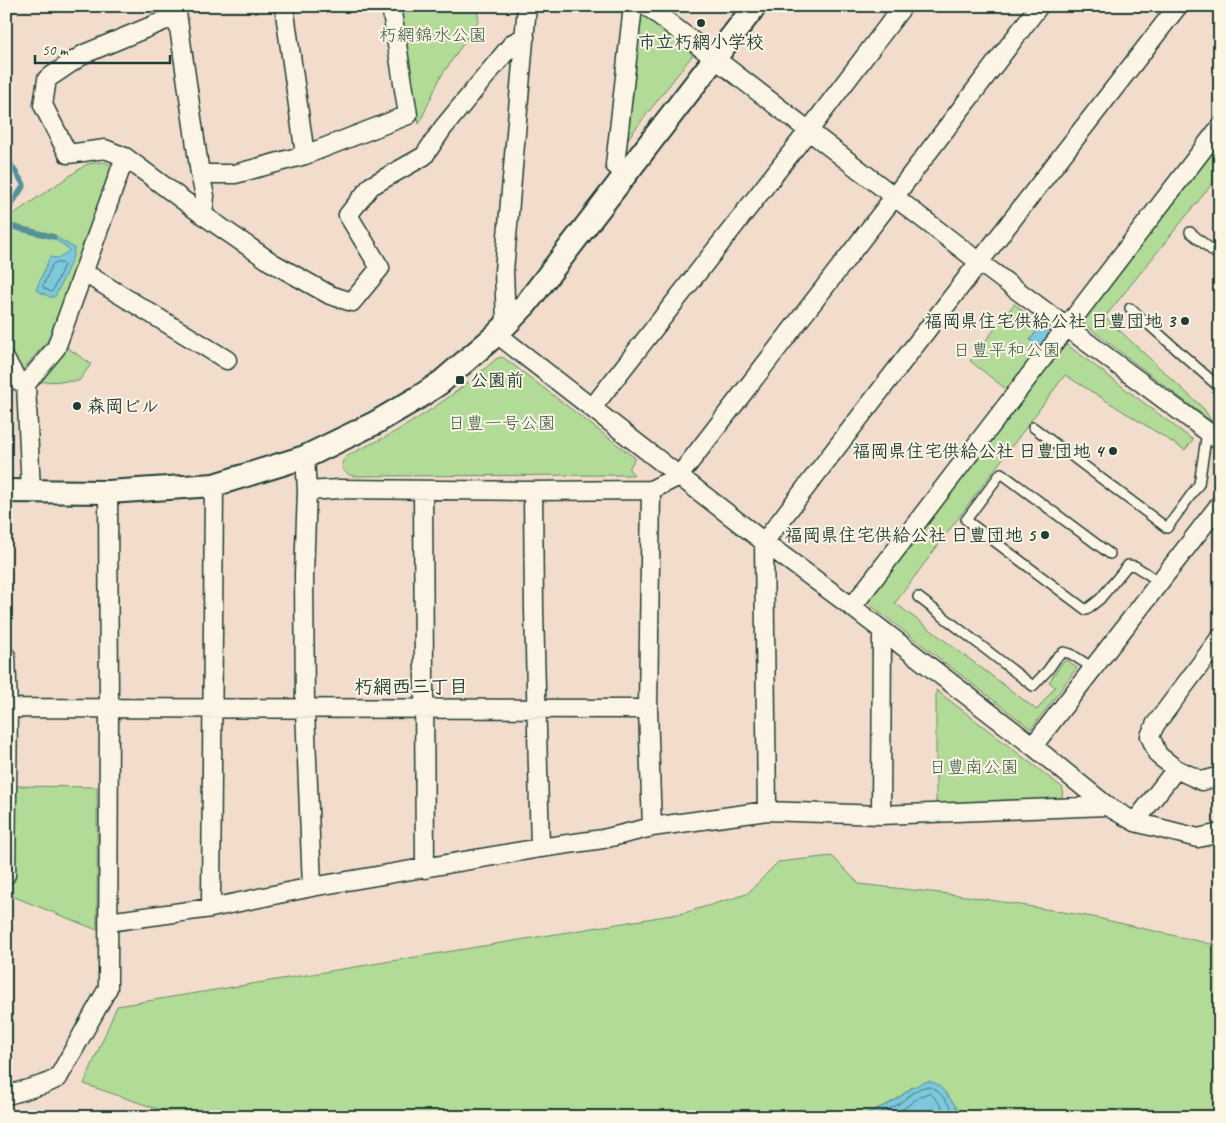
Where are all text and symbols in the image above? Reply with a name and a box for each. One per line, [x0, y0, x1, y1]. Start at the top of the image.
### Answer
marker: 市立朽網小学校 [695, 17, 707, 29]
park label: 朽網錦水公園 [379, 24, 487, 46]
place label: 市立朽網小学校 [638, 31, 764, 53]
scale bar [35, 32, 170, 64]
text: 50 m [42, 41, 69, 60]
place label: 福岡県住宅供給公社 日豊団地 3 [924, 310, 1177, 332]
marker: 福岡県住宅供給公社 日豊団地 3 [1179, 315, 1191, 327]
park label: 日豊平和公園 [953, 339, 1061, 361]
place label: 公園前 [470, 369, 524, 391]
marker: 公園前 [454, 374, 466, 386]
place label: 森岡ビル [87, 395, 159, 417]
marker: 森岡ビル [71, 400, 83, 412]
park label: 日豊一号公園 [448, 412, 556, 434]
place label: 福岡県住宅供給公社 日豊団地 4 [852, 440, 1105, 462]
marker: 福岡県住宅供給公社 日豊団地 4 [1107, 445, 1119, 457]
place label: 福岡県住宅供給公社 日豊団地 5 [784, 524, 1037, 546]
marker: 福岡県住宅供給公社 日豊団地 5 [1039, 529, 1051, 541]
district label: 朽網西三丁目 [354, 675, 468, 699]
park label: 日豊南公園 [929, 756, 1019, 778]

